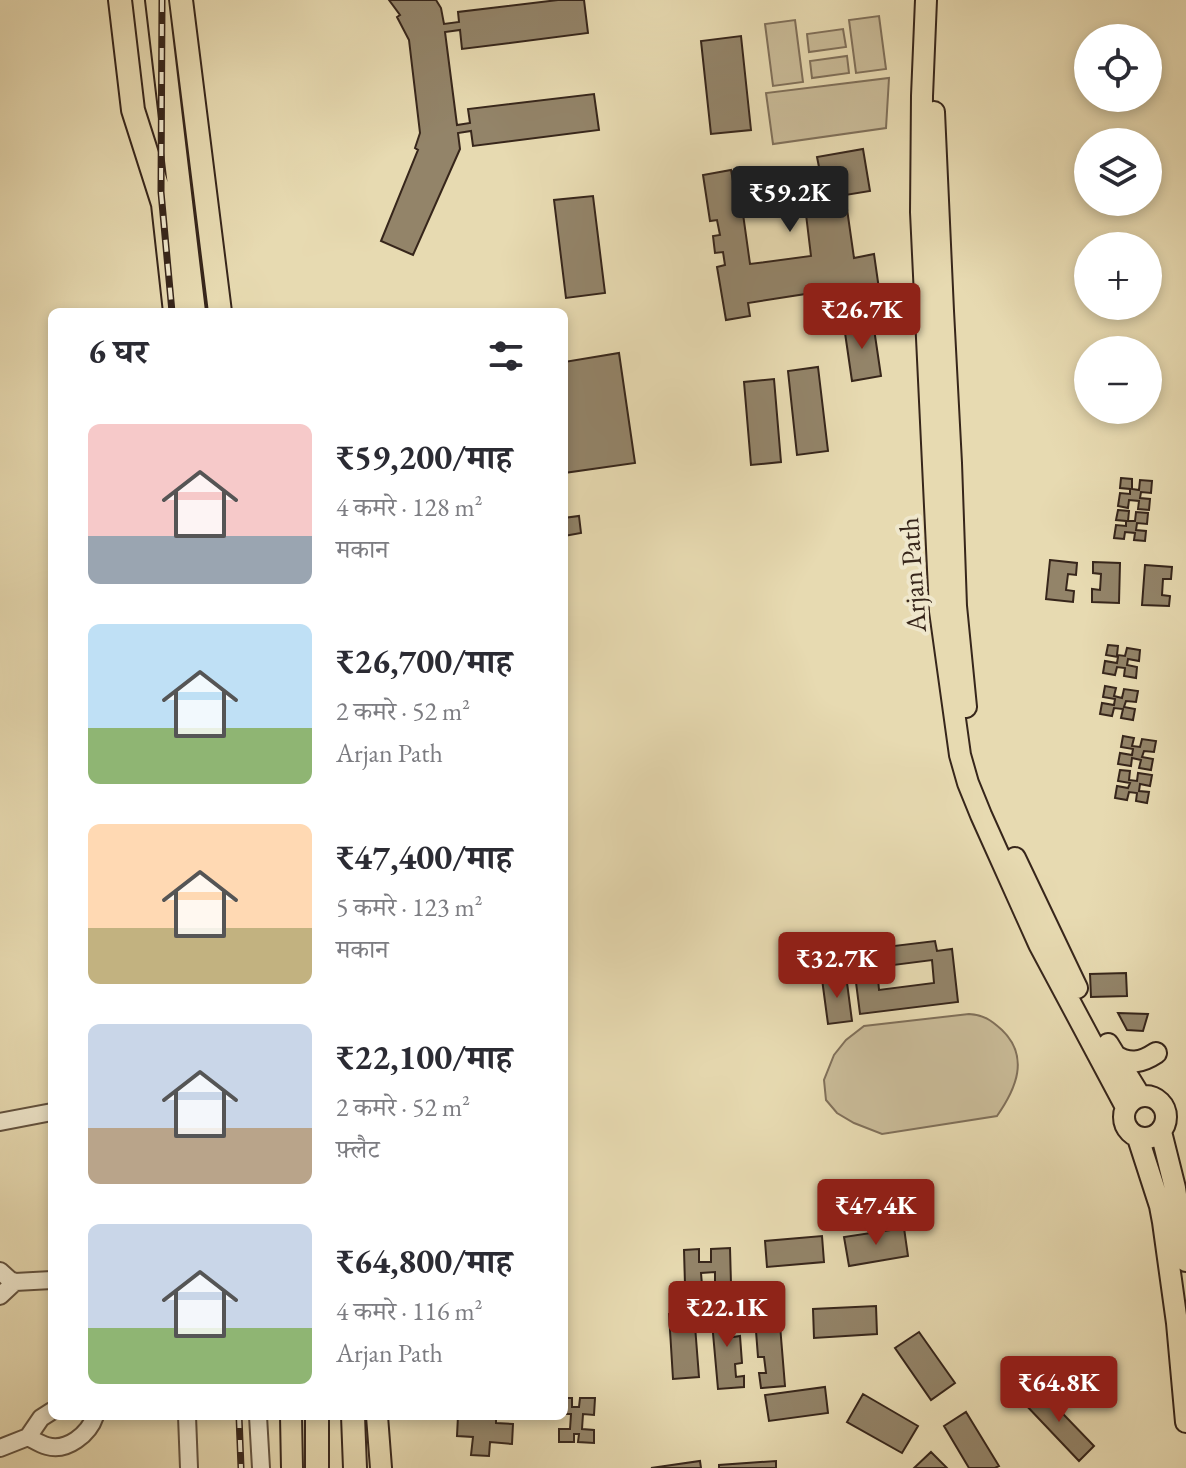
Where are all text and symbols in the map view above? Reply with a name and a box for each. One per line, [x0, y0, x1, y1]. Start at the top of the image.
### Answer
map controls [1074, 24, 1162, 424]
button: locate [1074, 24, 1162, 112]
button: layers [1074, 128, 1162, 216]
pin: ₹59.2K [725, 166, 855, 234]
text: ₹59.2K [749, 175, 831, 209]
button: + [1074, 232, 1162, 320]
pin: ₹26.7K [797, 283, 927, 351]
text: ₹26.7K [821, 292, 903, 326]
text: 6 घर [88, 329, 148, 373]
icon: filters [484, 334, 528, 378]
button: − [1074, 336, 1162, 424]
text: ₹59,200/माह [336, 435, 512, 479]
icon: home [152, 456, 248, 552]
text: 4 कमरे · 128 m² [336, 490, 483, 524]
street label: Arjan Path [890, 516, 934, 635]
text: मकान [336, 532, 389, 566]
text: ₹26,700/माह [336, 639, 512, 683]
icon: home [152, 656, 248, 752]
text: 2 कमरे · 52 m² [336, 694, 470, 728]
text: Arjan Path [336, 736, 443, 770]
text: ₹47,400/माह [336, 835, 512, 879]
icon: home [152, 856, 248, 952]
text: 5 कमरे · 123 m² [336, 890, 483, 924]
text: मकान [336, 932, 389, 966]
pin: ₹32.7K [772, 932, 902, 1000]
text: ₹32.7K [796, 941, 878, 975]
text: ₹22,100/माह [336, 1035, 512, 1079]
icon: home [152, 1056, 248, 1152]
text: 2 कमरे · 52 m² [336, 1090, 470, 1124]
text: फ़्लैट [336, 1132, 379, 1166]
pin: ₹47.4K [811, 1179, 941, 1247]
text: ₹47.4K [835, 1188, 917, 1222]
text: ₹64,800/माह [336, 1239, 512, 1283]
icon: home [152, 1256, 248, 1352]
pin: ₹22.1K [662, 1281, 792, 1349]
text: ₹22.1K [686, 1290, 768, 1324]
text: 4 कमरे · 116 m² [336, 1294, 483, 1328]
text: Arjan Path [336, 1336, 443, 1370]
pin: ₹64.8K [994, 1356, 1124, 1424]
text: ₹64.8K [1018, 1365, 1100, 1399]

